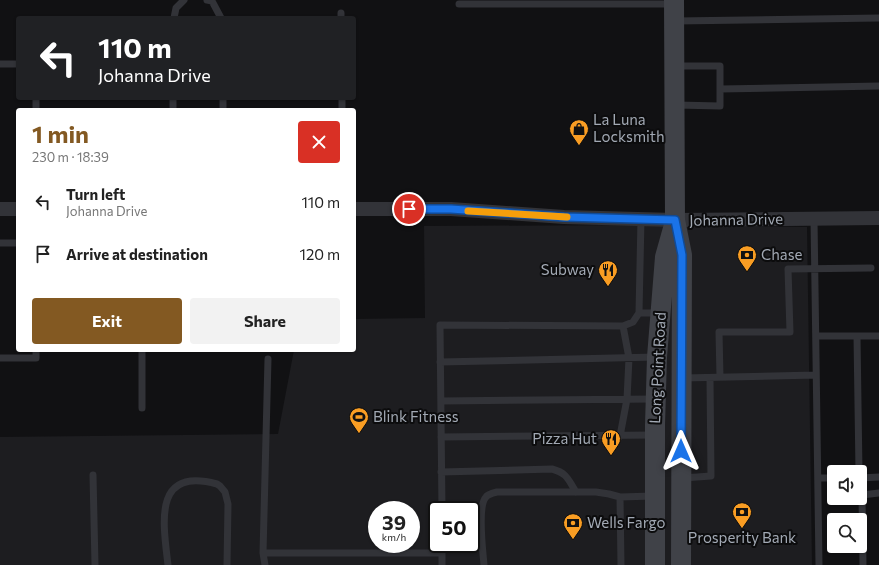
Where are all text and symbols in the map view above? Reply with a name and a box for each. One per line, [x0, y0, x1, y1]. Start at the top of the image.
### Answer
text: 110 m [98, 30, 172, 64]
icon: left [32, 32, 84, 84]
text: Johanna Drive [98, 64, 211, 86]
place label: La Luna Locksmith [593, 110, 665, 145]
shop icon: La Luna Locksmith [568, 118, 590, 146]
text: 1 min [32, 119, 89, 148]
button: close [298, 121, 340, 163]
text: 230 m · 18:39 [32, 149, 109, 165]
text: Turn left [66, 185, 125, 203]
icon: left [32, 191, 54, 213]
pin [392, 192, 426, 226]
text: 110 m [301, 193, 340, 211]
icon: arrive [398, 198, 420, 220]
text: Johanna Drive [66, 203, 147, 219]
street label: Johanna Drive [689, 209, 783, 229]
icon: arrive [32, 243, 54, 265]
bank icon: Chase [736, 244, 758, 272]
text: Arrive at destination [66, 245, 208, 263]
text: 120 m [300, 245, 340, 263]
place label: Chase [761, 245, 803, 263]
restaurant icon: Subway [597, 259, 619, 287]
place label: Subway [541, 260, 594, 278]
button: Exit [32, 298, 182, 344]
button: Share [190, 298, 340, 344]
street label: Long Point Road [645, 312, 669, 424]
sports icon: Blink Fitness [348, 406, 370, 434]
place label: Blink Fitness [373, 407, 459, 425]
restaurant icon: Pizza Hut [600, 428, 622, 456]
place label: Pizza Hut [532, 429, 597, 447]
position arrow [660, 430, 702, 472]
map controls [827, 465, 867, 553]
button: sound [827, 465, 867, 505]
speed limit sign: 50 [428, 501, 480, 553]
bank icon: Prosperity Bank [731, 501, 753, 529]
text: 39 [382, 510, 406, 534]
bank icon: Wells Fargo [562, 512, 584, 540]
place label: Wells Fargo [587, 513, 666, 531]
button: search [827, 513, 867, 553]
place label: Prosperity Bank [688, 528, 796, 546]
text: km/h [382, 531, 406, 543]

